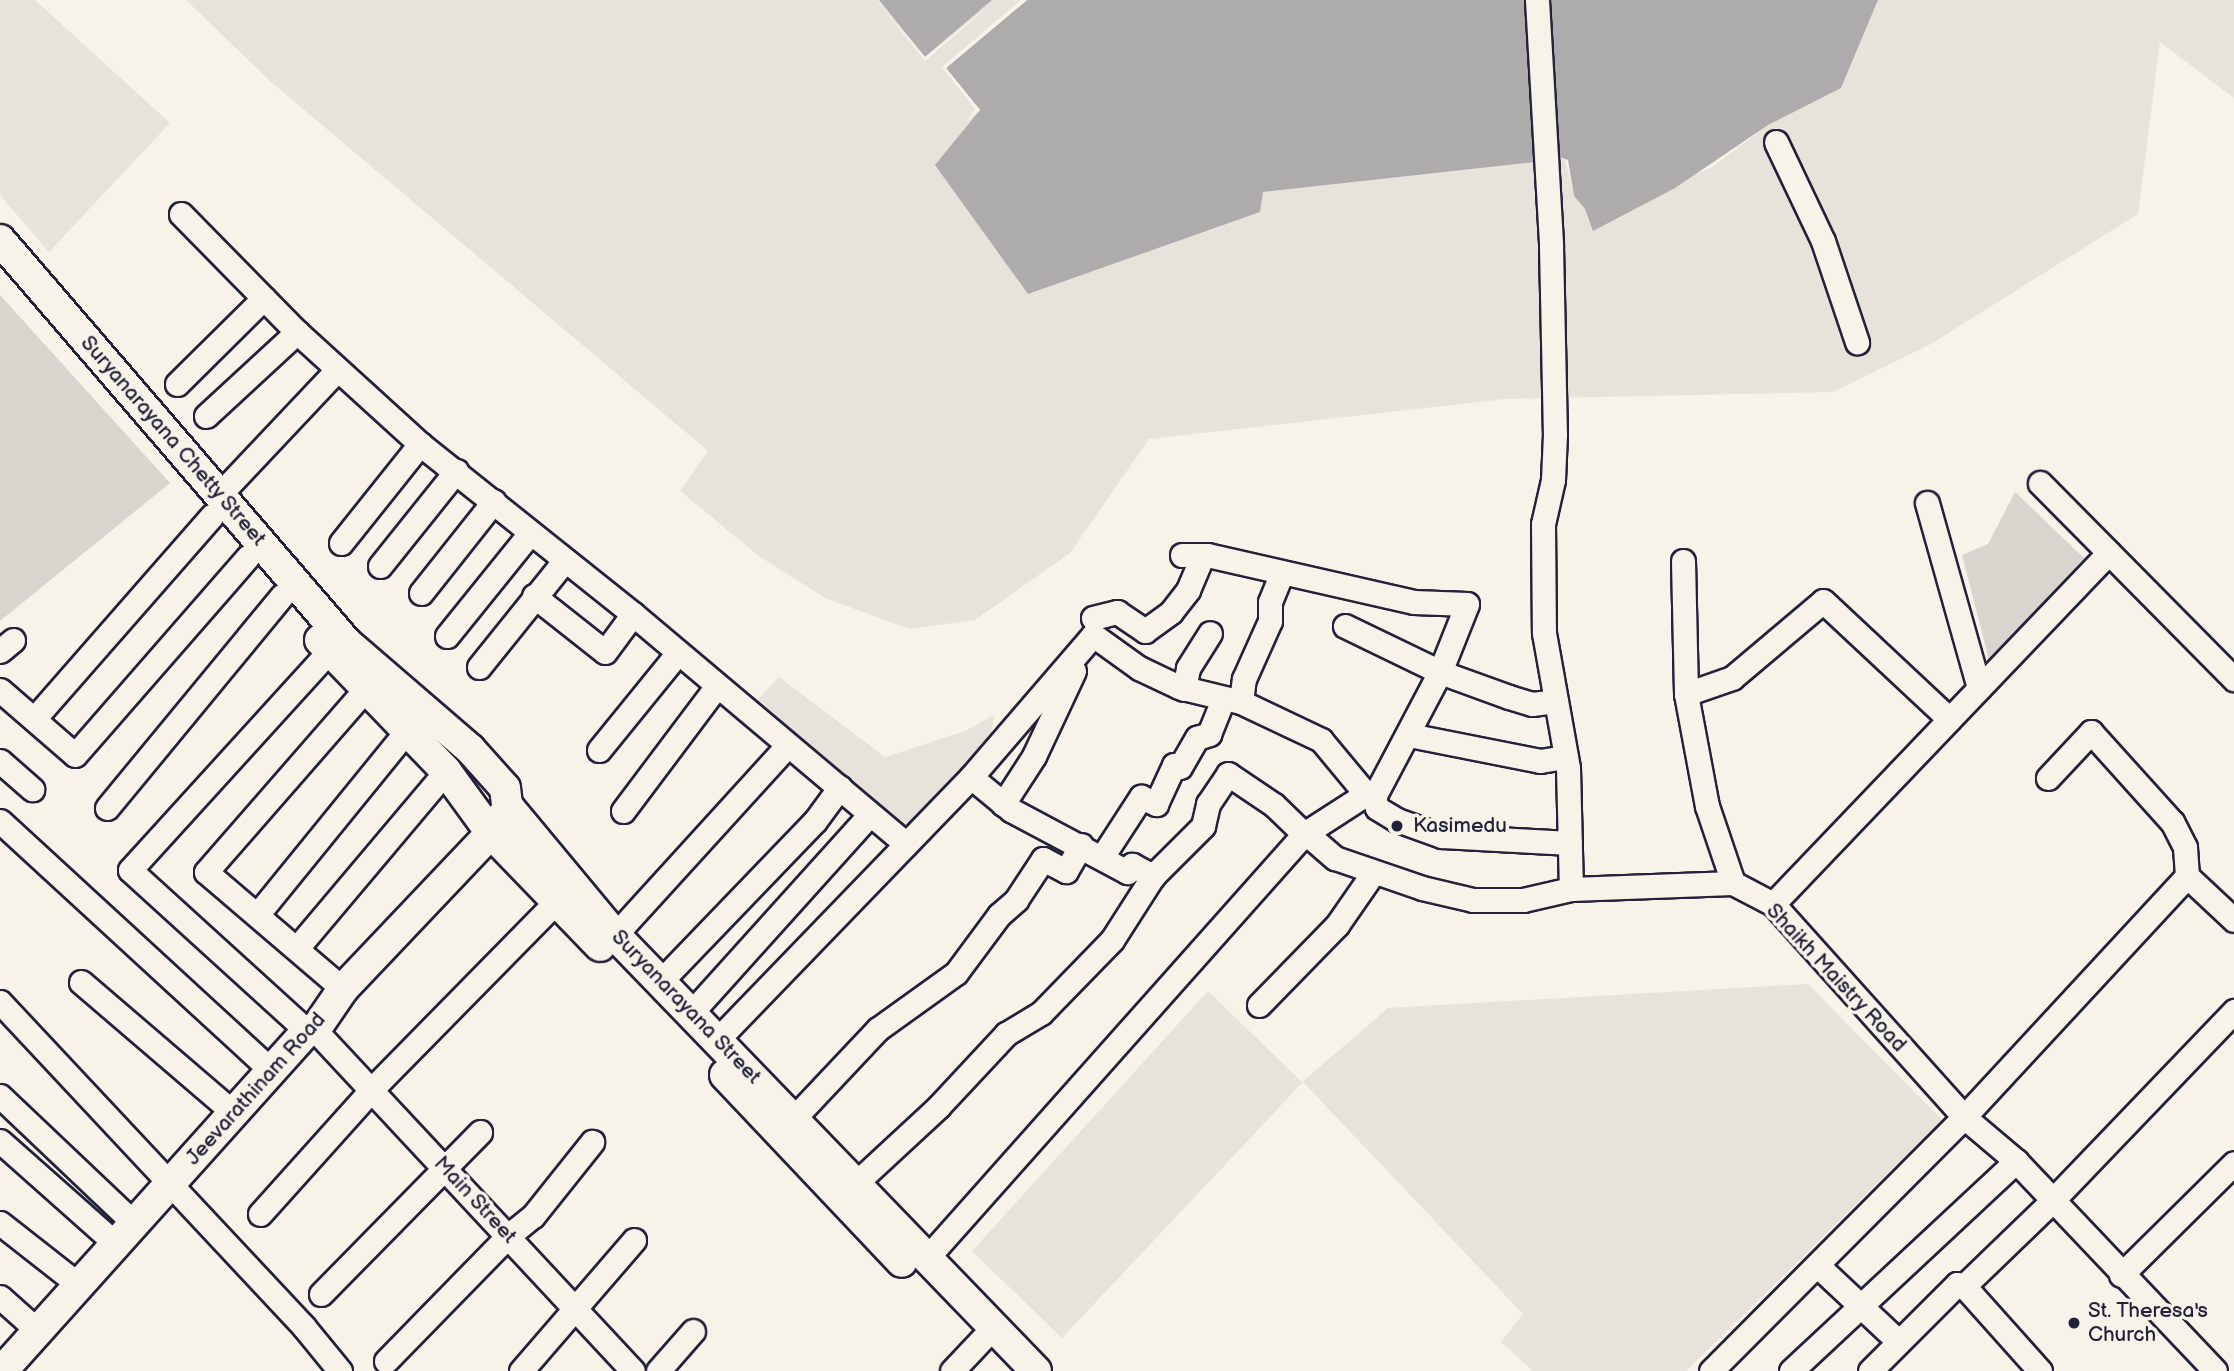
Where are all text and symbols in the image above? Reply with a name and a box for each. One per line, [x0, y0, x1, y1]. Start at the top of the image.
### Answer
street label: Suryanarayana Chetty Street [74, 330, 272, 552]
place label: Kasimedu [1413, 813, 1507, 839]
marker: Kasimedu [1387, 816, 1407, 836]
street label: Shaikh Maistry Road [1760, 898, 1912, 1058]
street label: Suryanarayana Street [606, 925, 766, 1089]
street label: Jeevarathinam Road [181, 1008, 331, 1170]
street label: Main Street [428, 1151, 522, 1249]
place label: St. Theresa's Church [2088, 1298, 2209, 1348]
marker: St. Theresa's Church [2066, 1315, 2082, 1331]

